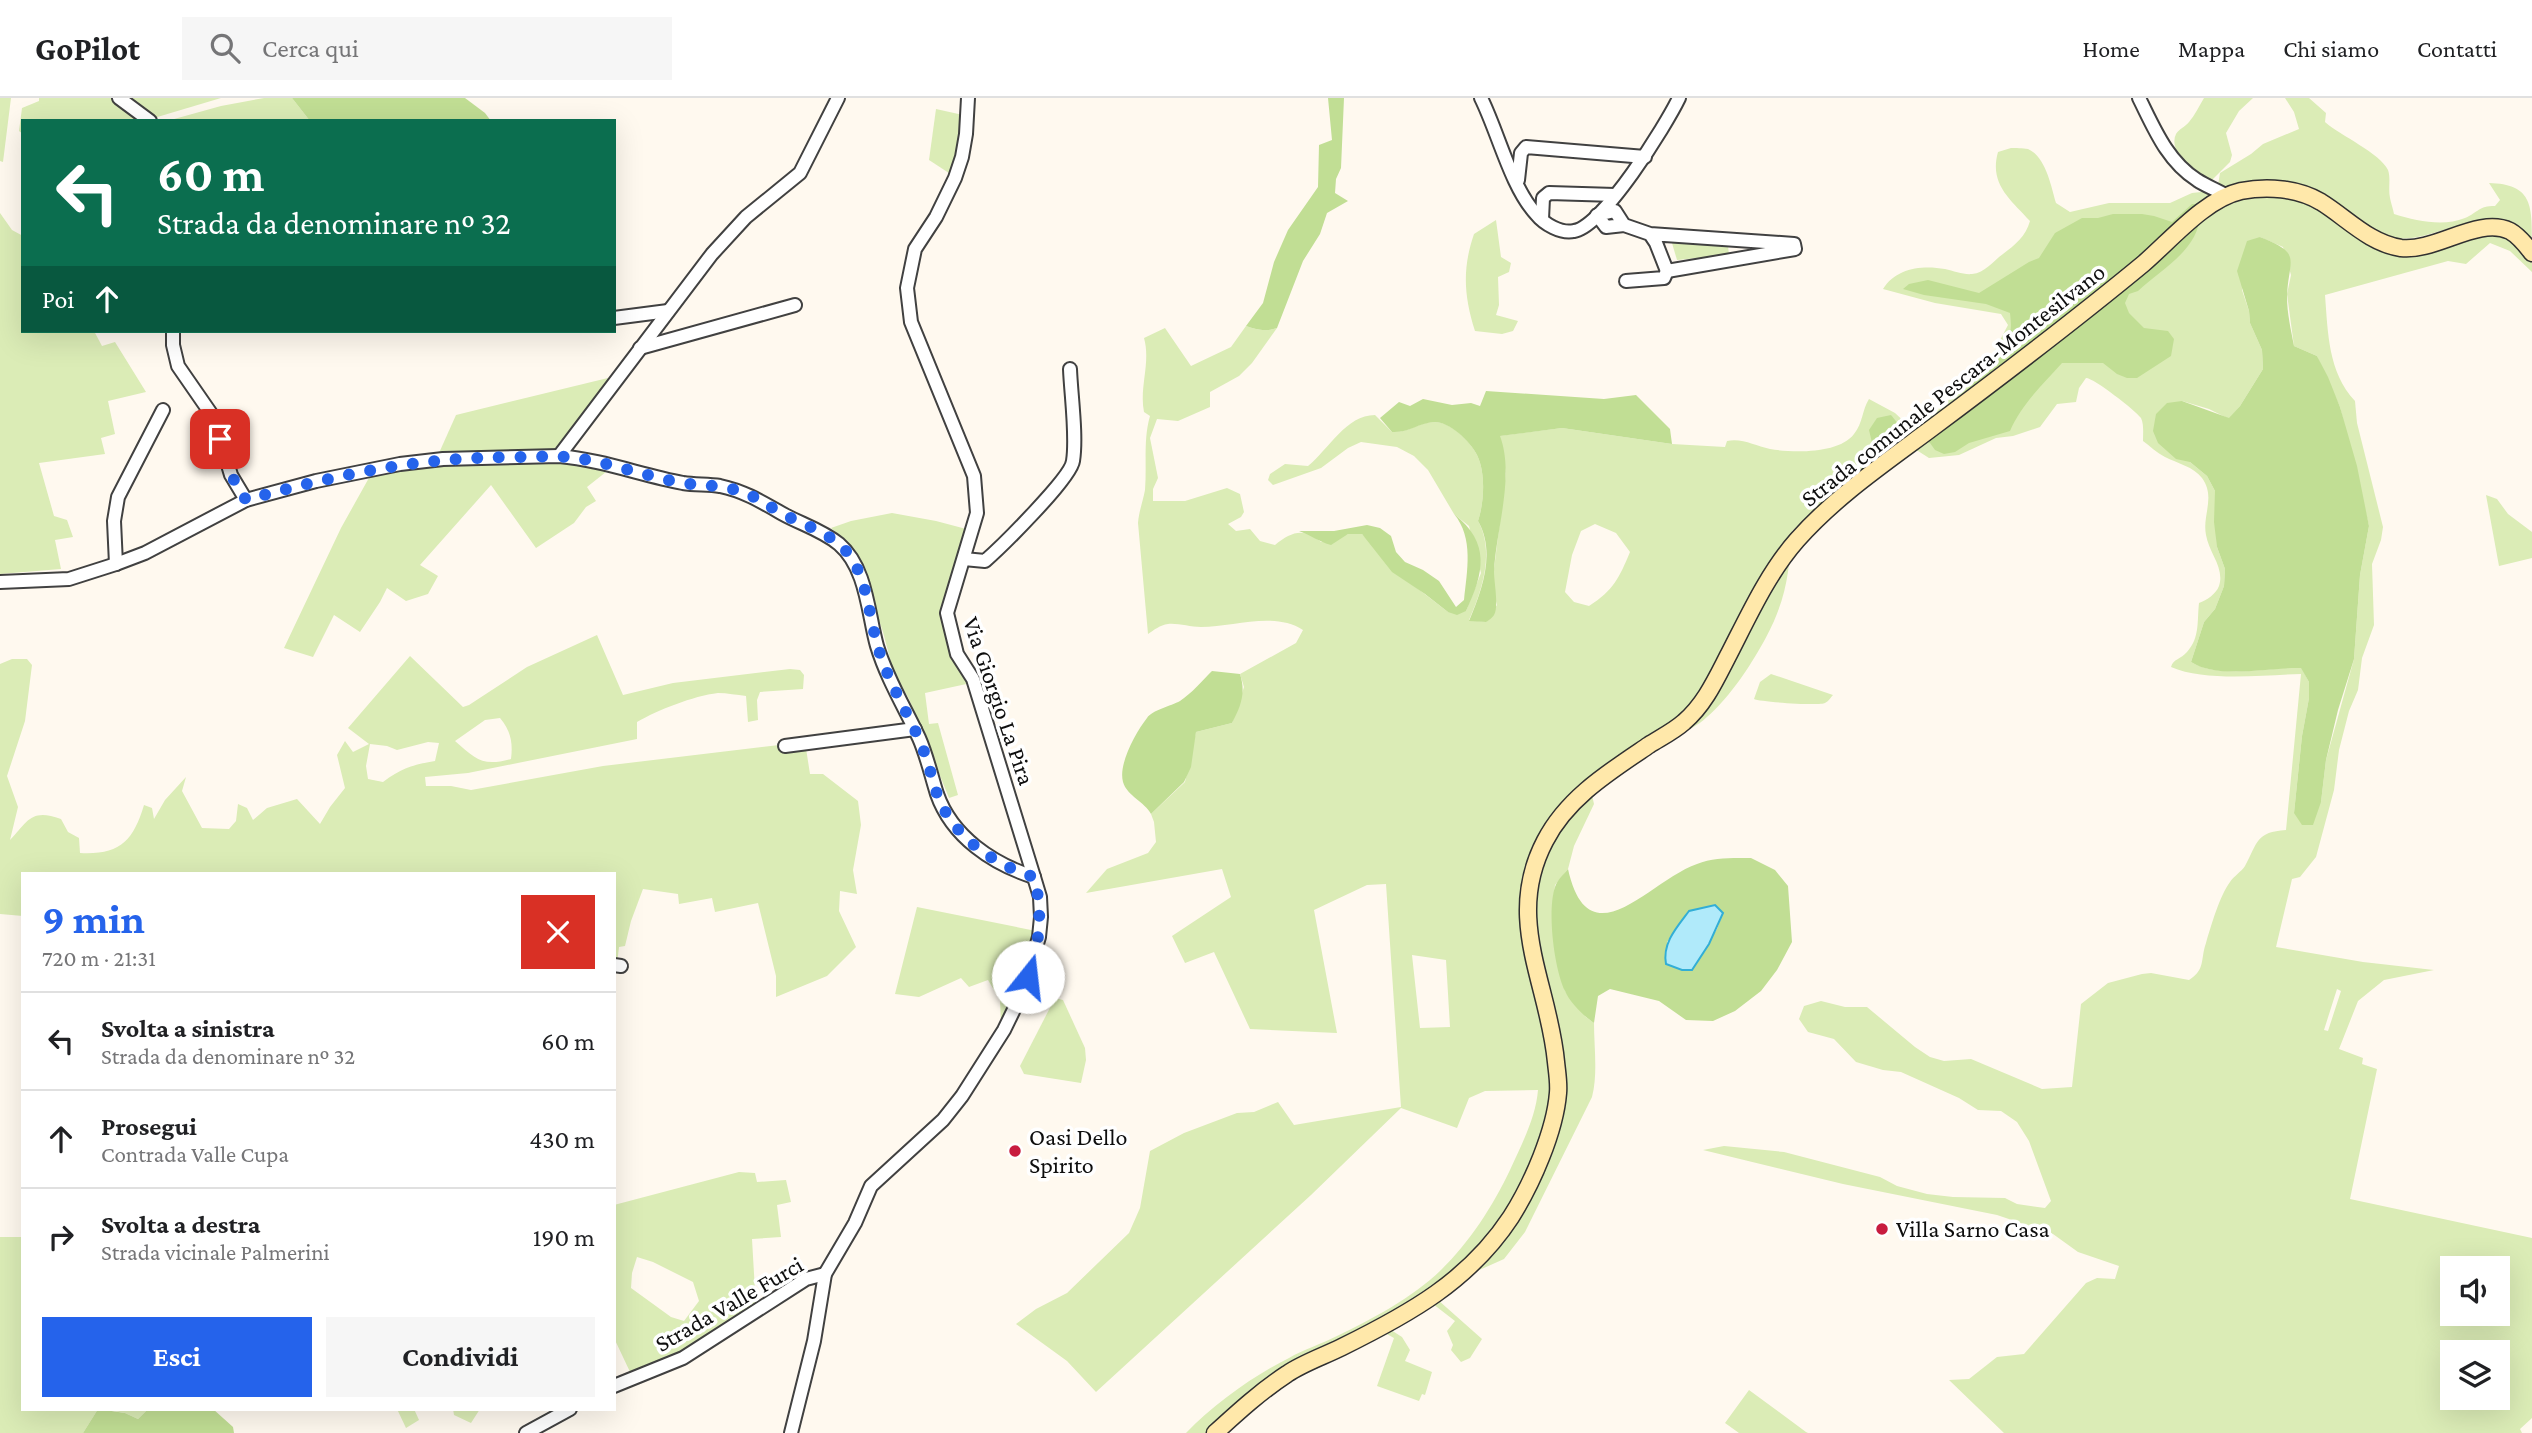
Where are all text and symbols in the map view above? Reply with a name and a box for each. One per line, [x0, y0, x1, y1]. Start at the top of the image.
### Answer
search box [182, 17, 672, 80]
icon: search [206, 29, 244, 67]
text: GoPilot [35, 30, 140, 67]
text: Cerca qui [262, 34, 359, 63]
text: Home [2082, 35, 2140, 62]
text: Mappa [2178, 35, 2245, 62]
text: Chi siamo [2283, 35, 2379, 62]
text: Contatti [2417, 35, 2497, 62]
icon: left [42, 147, 133, 238]
text: 60 m [157, 147, 264, 202]
text: Strada da denominare nº 32 [157, 205, 511, 241]
street label: Strada comunale Pescara-Montesilvano [1795, 258, 2110, 512]
icon: ahead [88, 280, 126, 318]
text: Poi [42, 285, 74, 314]
pin [190, 409, 250, 469]
icon: arrive [201, 420, 239, 458]
street label: Via Giorgio La Pira [958, 613, 1041, 788]
text: 9 min [42, 895, 145, 942]
button: close [521, 895, 595, 969]
position arrow [991, 940, 1065, 1014]
text: 720 m · 21:31 [42, 945, 156, 971]
text: Svolta a sinistra [101, 1014, 275, 1043]
icon: left [42, 1022, 80, 1060]
text: 60 m [541, 1027, 595, 1056]
text: Strada da denominare nº 32 [101, 1043, 355, 1069]
text: Prosegui [101, 1112, 197, 1141]
icon: ahead [42, 1120, 80, 1158]
place label: Oasi Dello Spirito [1029, 1123, 1127, 1178]
text: 430 m [529, 1125, 595, 1154]
text: Contrada Valle Cupa [101, 1141, 289, 1167]
marker: Oasi Dello Spirito [1007, 1143, 1023, 1159]
text: Svolta a destra [101, 1210, 260, 1239]
place label: Villa Sarno Casa [1896, 1215, 2050, 1242]
icon: right [42, 1218, 80, 1256]
marker: Villa Sarno Casa [1874, 1221, 1890, 1237]
text: 190 m [533, 1223, 595, 1252]
text: Strada vicinale Palmerini [101, 1239, 330, 1265]
street label: Strada Valle Furci [650, 1250, 808, 1357]
map controls [2440, 1256, 2510, 1410]
button: sound [2440, 1256, 2510, 1326]
button: Esci [42, 1317, 312, 1397]
button: Condividi [326, 1317, 595, 1397]
button: layers [2440, 1340, 2510, 1410]

